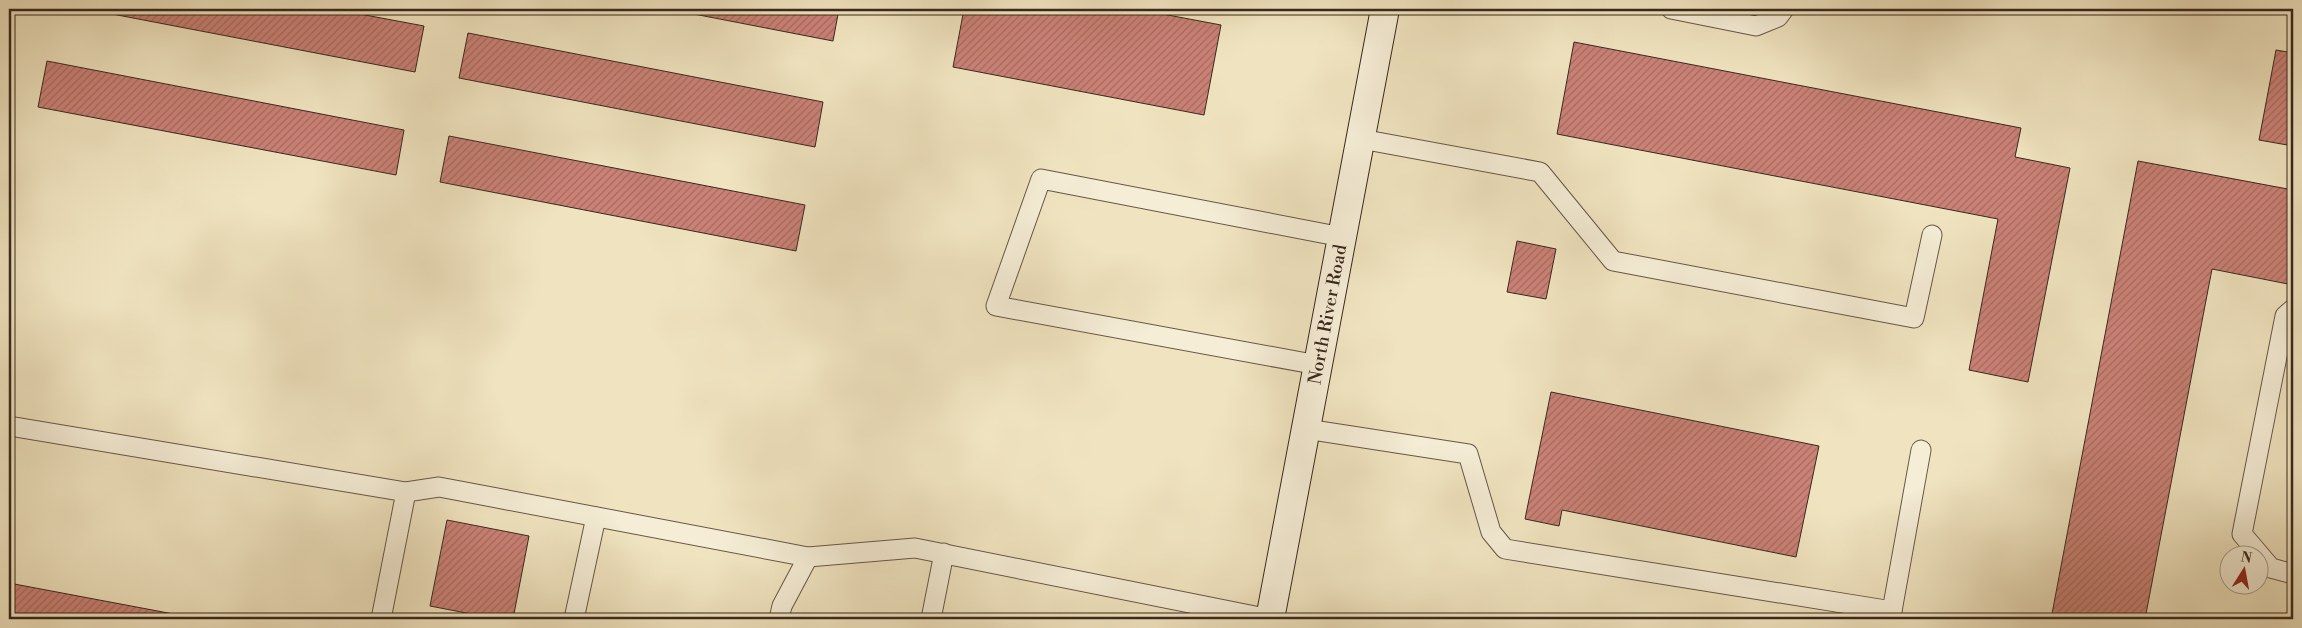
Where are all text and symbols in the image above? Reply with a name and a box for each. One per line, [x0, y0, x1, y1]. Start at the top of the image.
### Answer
street label: North River Road [1303, 242, 1352, 386]
north arrow [2220, 546, 2270, 596]
text: N [2239, 548, 2253, 568]

